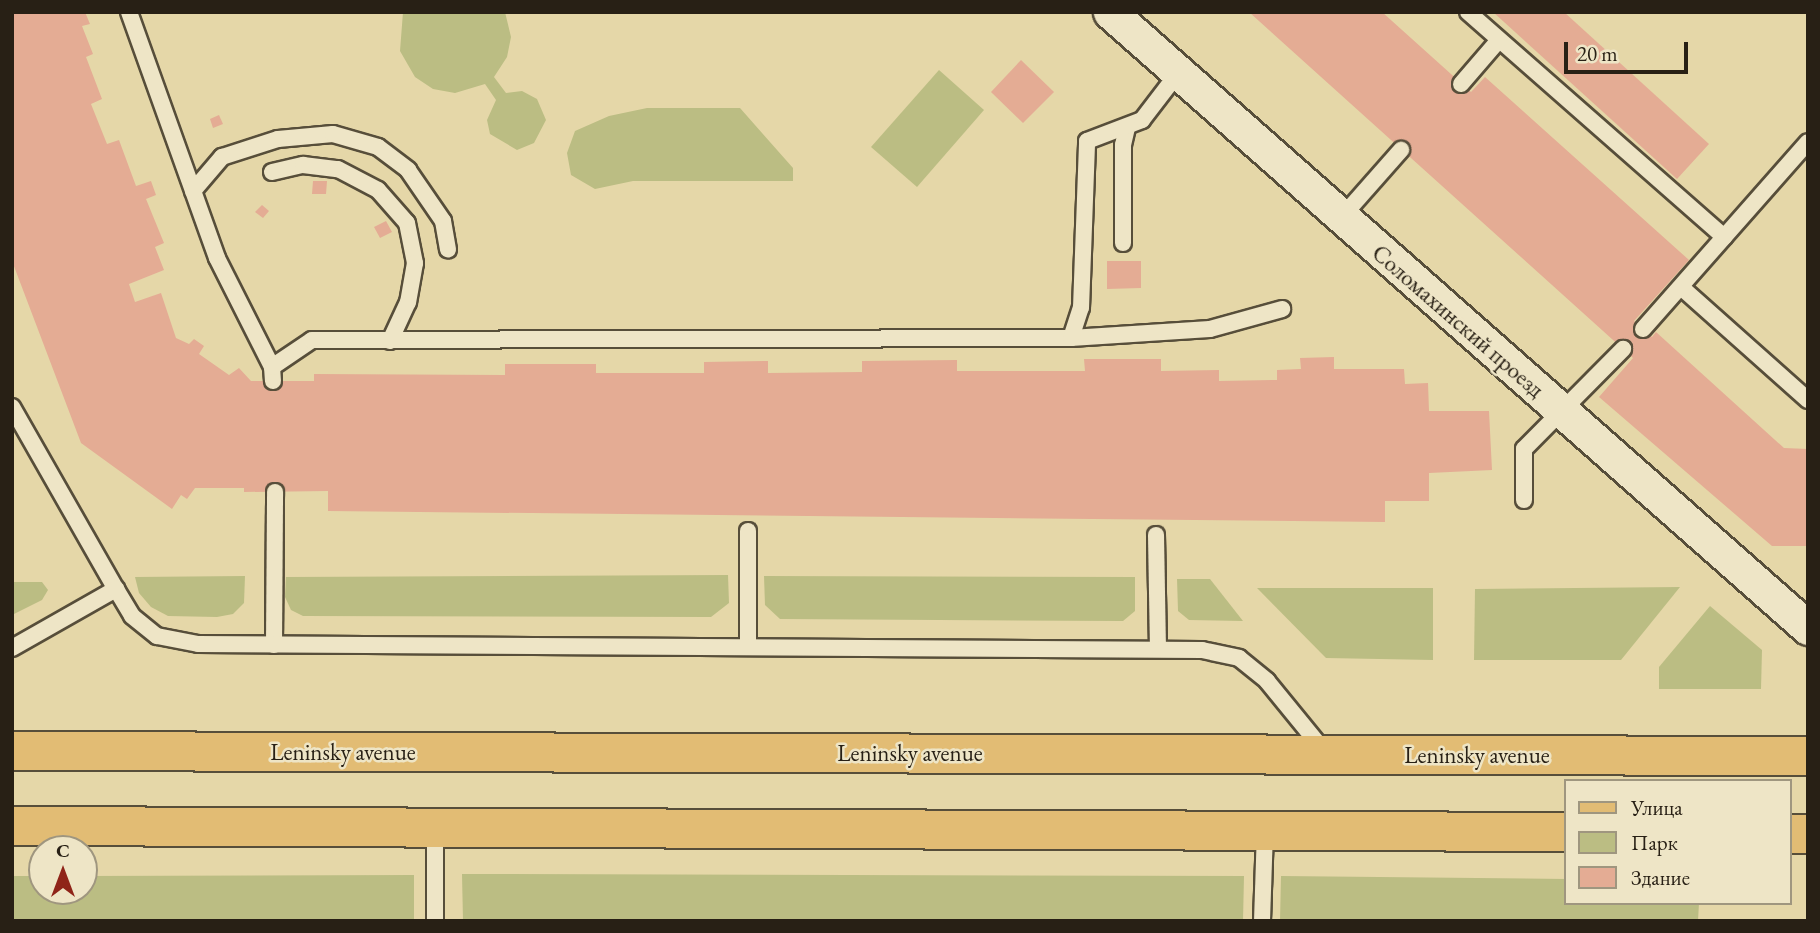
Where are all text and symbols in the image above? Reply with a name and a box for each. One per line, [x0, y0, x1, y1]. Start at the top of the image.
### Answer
scale bar [1568, 28, 1692, 72]
text: 20 m [1577, 40, 1618, 67]
street label: Соломахинский проезд [1366, 239, 1550, 403]
street label: Leninsky avenue [270, 738, 416, 766]
street label: Leninsky avenue [837, 739, 983, 767]
street label: Leninsky avenue [1404, 741, 1550, 769]
legend [1564, 779, 1792, 905]
text: Улица [1631, 794, 1683, 821]
text: Парк [1631, 829, 1678, 856]
north arrow [28, 835, 98, 905]
text: С [56, 838, 70, 863]
text: Здание [1631, 864, 1690, 891]

